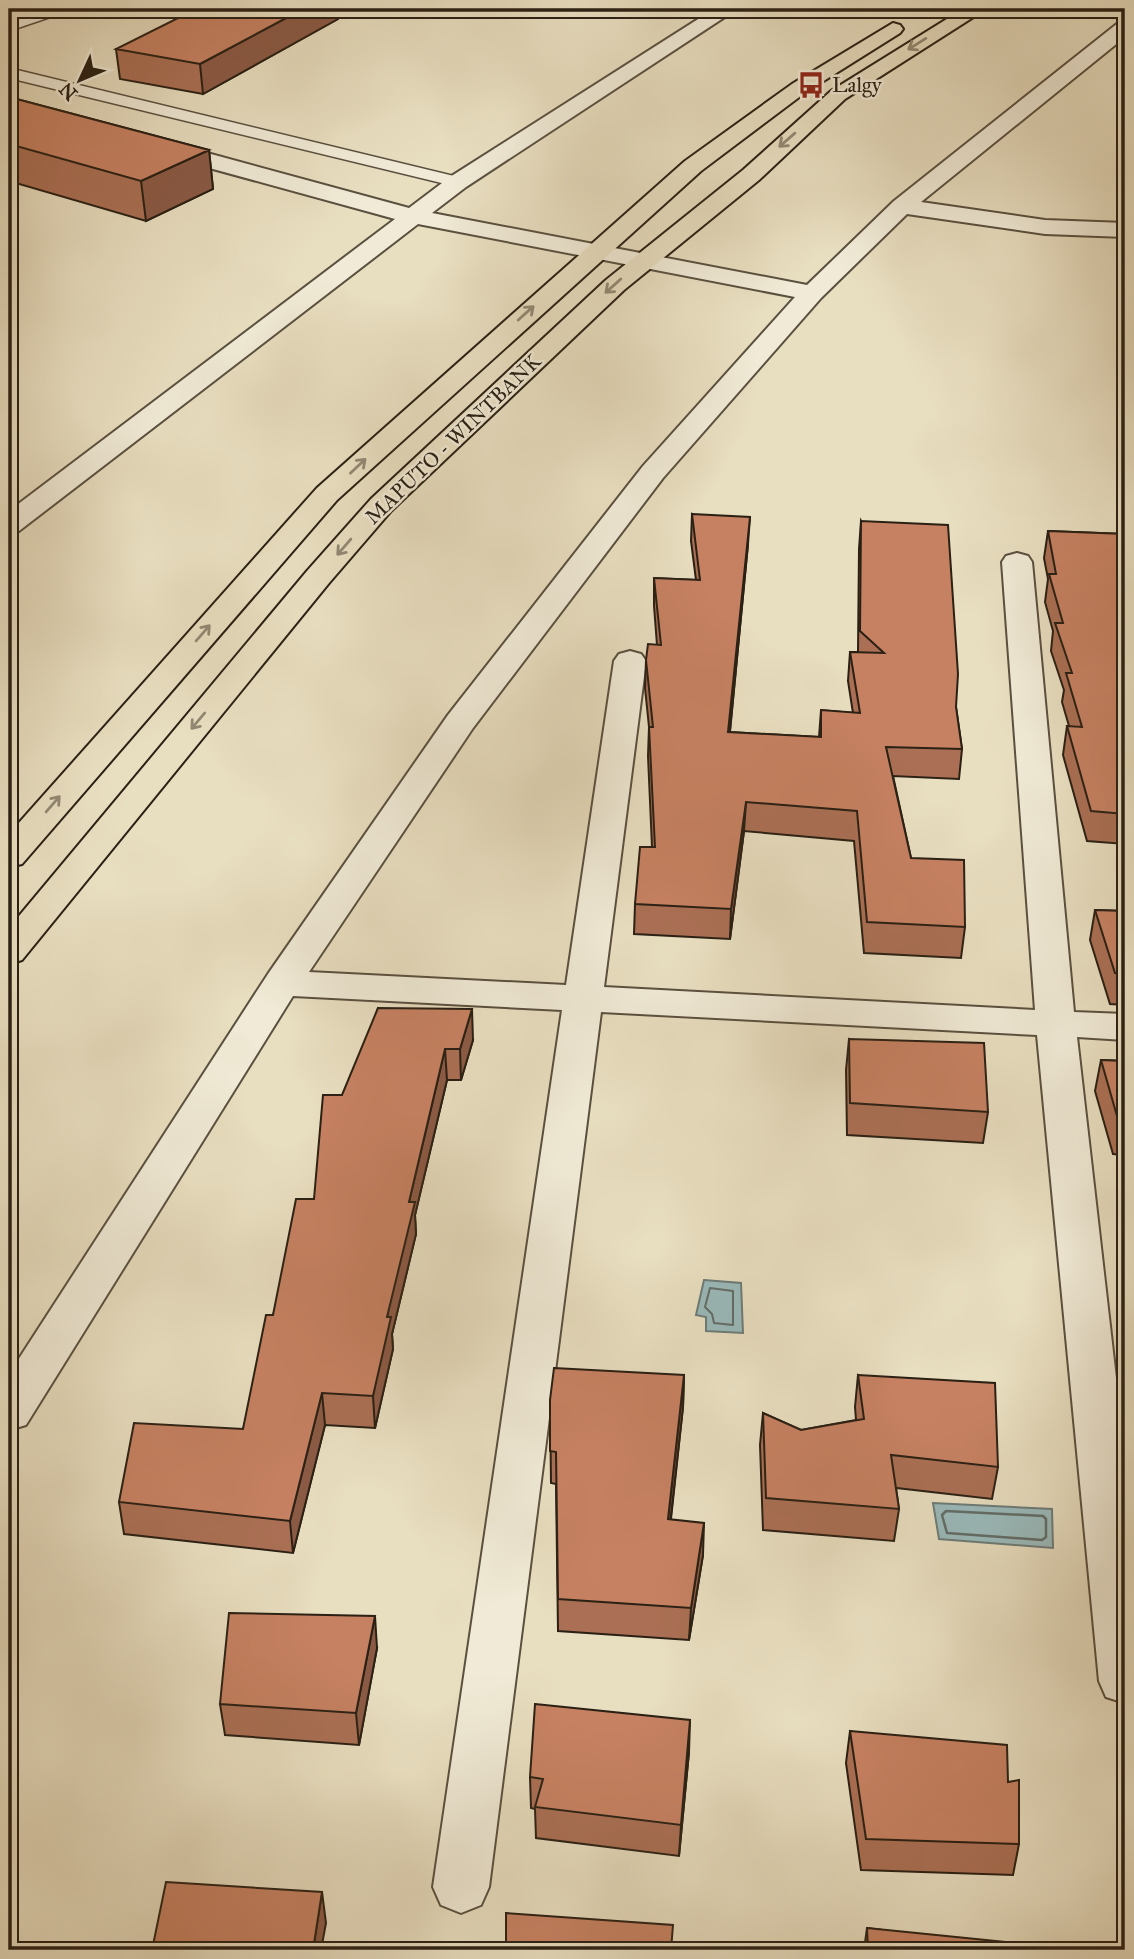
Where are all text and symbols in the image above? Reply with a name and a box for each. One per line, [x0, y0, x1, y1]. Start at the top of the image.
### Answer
one-way arrow [908, 37, 928, 51]
north arrow [46, 46, 116, 116]
bus stop icon: Lalgy [796, 70, 826, 100]
place label: Lalgy [832, 72, 883, 98]
text: N [54, 78, 82, 105]
one-way arrow [778, 132, 796, 148]
one-way arrow [605, 278, 622, 295]
one-way arrow [517, 306, 535, 322]
street label: MAPUTO - WINTBANK [360, 347, 547, 530]
one-way arrow [349, 458, 367, 474]
one-way arrow [336, 538, 352, 556]
one-way arrow [195, 624, 211, 642]
one-way arrow [190, 712, 206, 730]
one-way arrow [45, 795, 61, 813]

